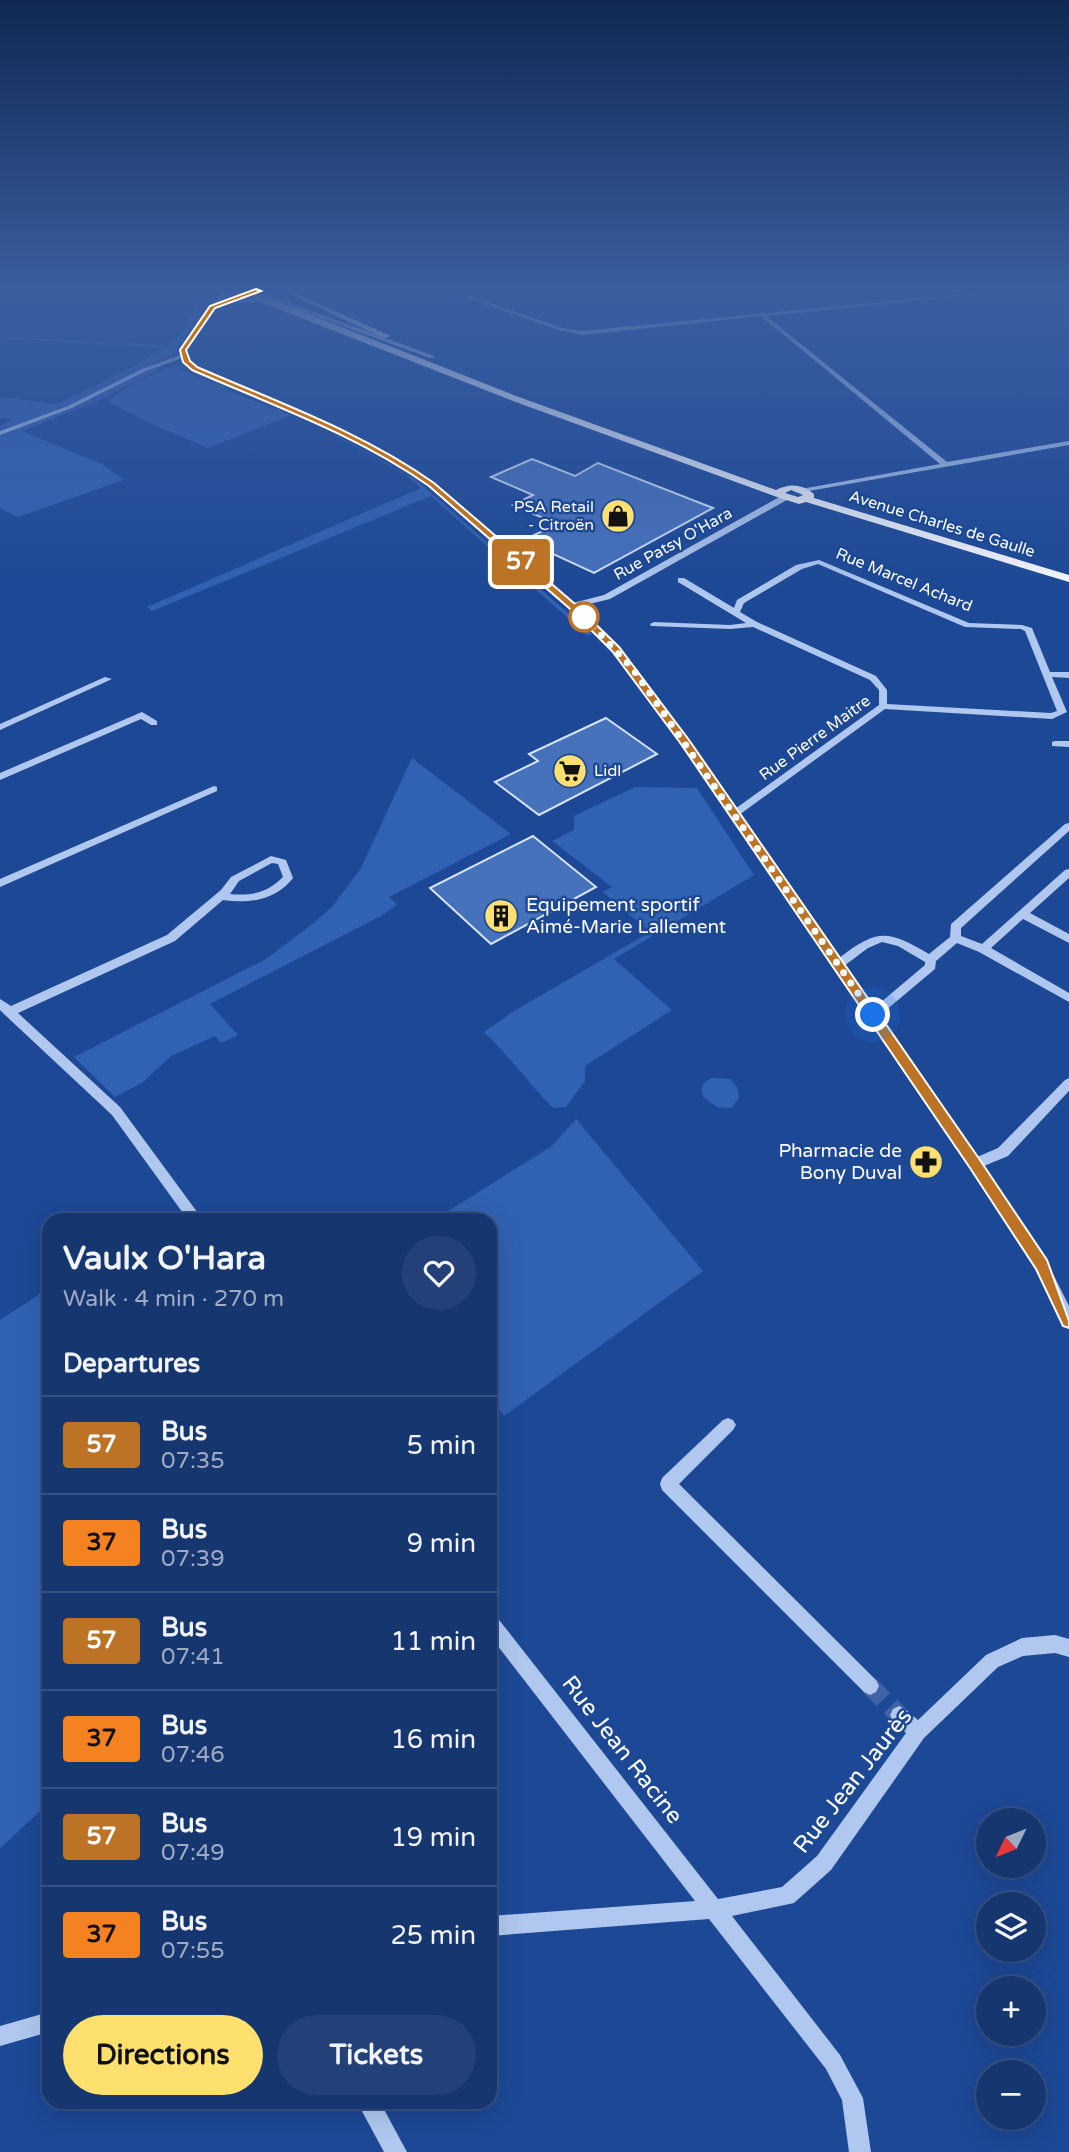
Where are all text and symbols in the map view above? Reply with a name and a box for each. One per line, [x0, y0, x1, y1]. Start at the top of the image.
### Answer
street label: Avenue Charles de Gaulle [847, 486, 1037, 562]
place label: PSA Retail - Citroën [514, 497, 594, 535]
shop icon: PSA Retail - Citroën [599, 497, 637, 535]
street label: Rue Patsy O'Hara [610, 503, 736, 585]
line badge: 57 [490, 539, 552, 585]
street label: Rue Marcel Achard [833, 544, 975, 616]
text: 57 [506, 547, 536, 576]
unlabelled marker [569, 602, 599, 632]
street label: Rue Pierre Maitre [755, 691, 875, 785]
supermarket icon: Lidl [551, 752, 589, 790]
place label: Lidl [594, 761, 621, 781]
place label: Equipement sportif Aimé-Marie Lallement [526, 894, 726, 938]
building icon: Equipement sportif Aimé-Marie Lallement [482, 897, 520, 935]
your location [855, 997, 890, 1032]
place label: Pharmacie de Bony Duval [778, 1140, 902, 1184]
pharmacy icon: Pharmacie de Bony Duval [907, 1143, 945, 1181]
button: heart [402, 1236, 476, 1310]
text: Vaulx O'Hara [63, 1239, 266, 1278]
text: Walk · 4 min · 270 m [63, 1285, 284, 1313]
text: Departures [63, 1348, 200, 1379]
text: Bus [161, 1416, 207, 1447]
text: 57 [86, 1430, 117, 1459]
text: 5 min [407, 1430, 476, 1461]
text: 07:35 [161, 1447, 225, 1475]
text: Bus [161, 1514, 207, 1545]
text: 37 [86, 1528, 117, 1557]
text: 9 min [407, 1528, 476, 1559]
text: 07:39 [161, 1545, 225, 1573]
text: Bus [161, 1612, 207, 1643]
text: 57 [86, 1626, 117, 1655]
text: 11 min [390, 1626, 476, 1657]
text: 07:41 [161, 1643, 225, 1671]
street label: Rue Jean Racine [555, 1670, 689, 1830]
street label: Rue Jean Jaurès [788, 1703, 918, 1859]
text: Bus [161, 1710, 207, 1741]
text: 37 [86, 1724, 117, 1753]
text: 16 min [390, 1724, 476, 1755]
text: 07:46 [161, 1741, 225, 1769]
text: Bus [161, 1808, 207, 1839]
north arrow [976, 1808, 1046, 1878]
map controls [976, 1808, 1046, 2130]
text: 57 [86, 1822, 117, 1851]
text: 19 min [390, 1822, 476, 1853]
text: 07:49 [161, 1839, 225, 1867]
button: layers [976, 1892, 1046, 1962]
text: Bus [161, 1906, 207, 1937]
text: 37 [86, 1920, 117, 1949]
text: 25 min [390, 1920, 476, 1951]
text: 07:55 [161, 1937, 225, 1965]
button: + [976, 1976, 1046, 2046]
button: Directions [63, 2015, 263, 2095]
button: Tickets [277, 2015, 476, 2095]
button: − [976, 2060, 1046, 2130]

